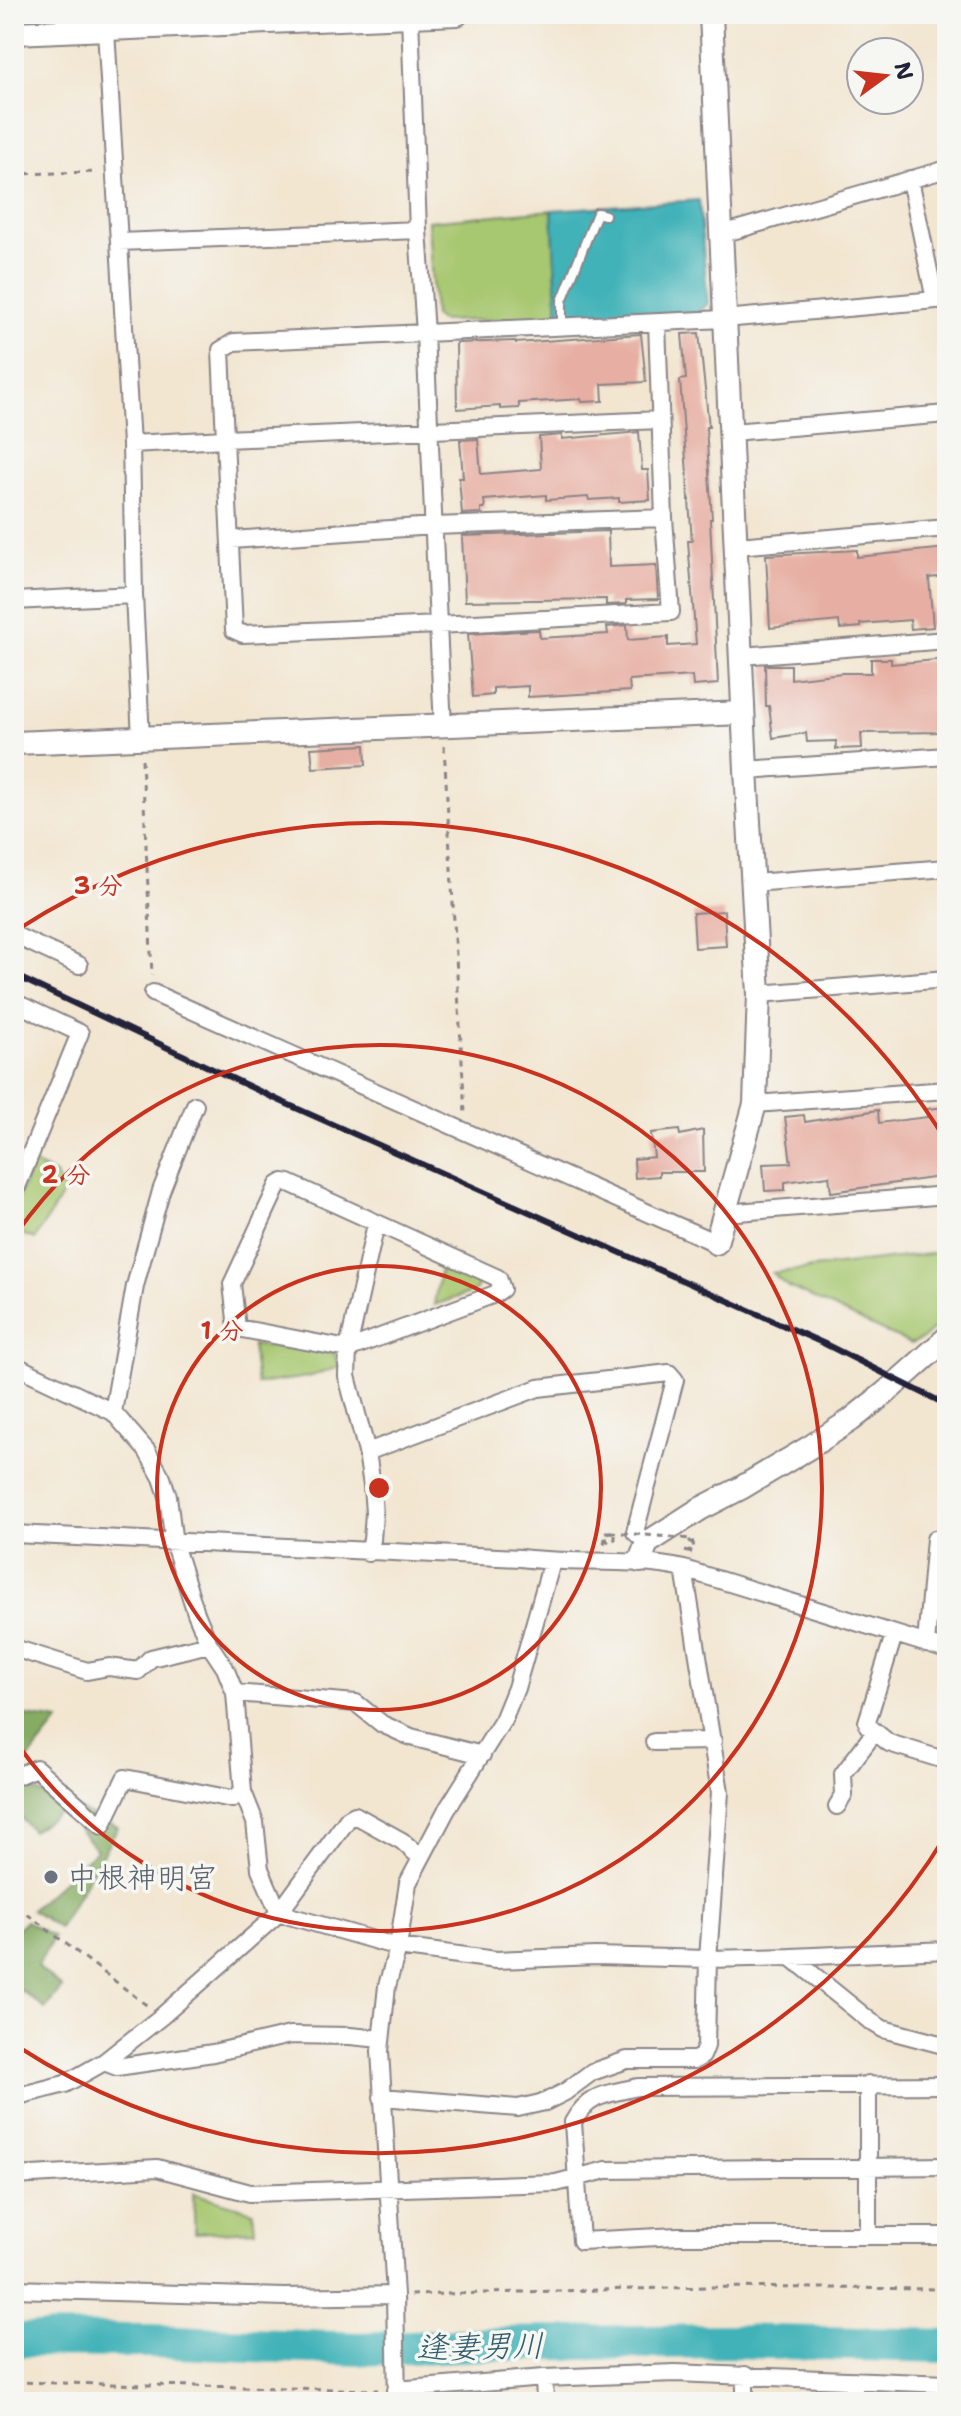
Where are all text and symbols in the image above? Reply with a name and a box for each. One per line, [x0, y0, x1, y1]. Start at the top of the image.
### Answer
north arrow [845, 36, 925, 116]
text: N [888, 59, 920, 83]
text: 3 分 [73, 870, 123, 902]
text: 2 分 [41, 1159, 91, 1191]
text: 1 分 [200, 1315, 244, 1347]
centre of rings [365, 1474, 393, 1502]
place label: 中根神明宮 [67, 1857, 217, 1898]
marker: 中根神明宮 [42, 1868, 60, 1886]
water label: 逢妻男川 [416, 2323, 544, 2369]

